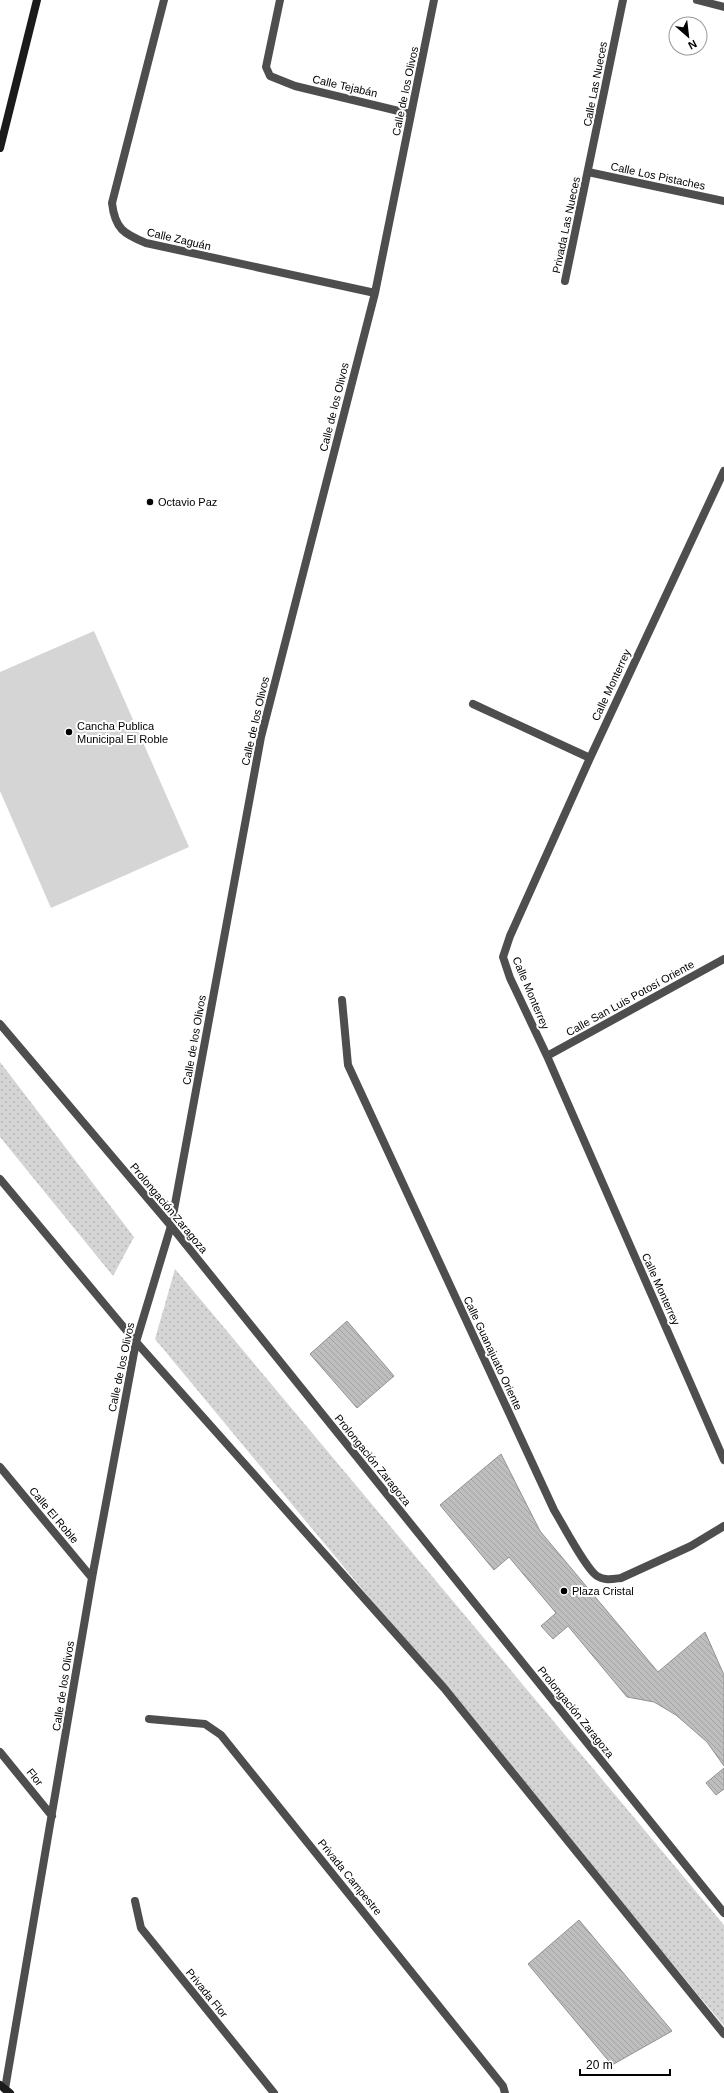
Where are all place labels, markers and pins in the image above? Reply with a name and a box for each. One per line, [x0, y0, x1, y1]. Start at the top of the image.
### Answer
place label: Octavio Paz [158, 496, 217, 508]
marker: Octavio Paz [145, 497, 155, 507]
place label: Cancha Publica Municipal El Roble [77, 720, 168, 745]
marker: Cancha Publica Municipal El Roble [64, 727, 74, 737]
place label: Plaza Cristal [572, 1585, 634, 1597]
marker: Plaza Cristal [559, 1586, 569, 1596]

